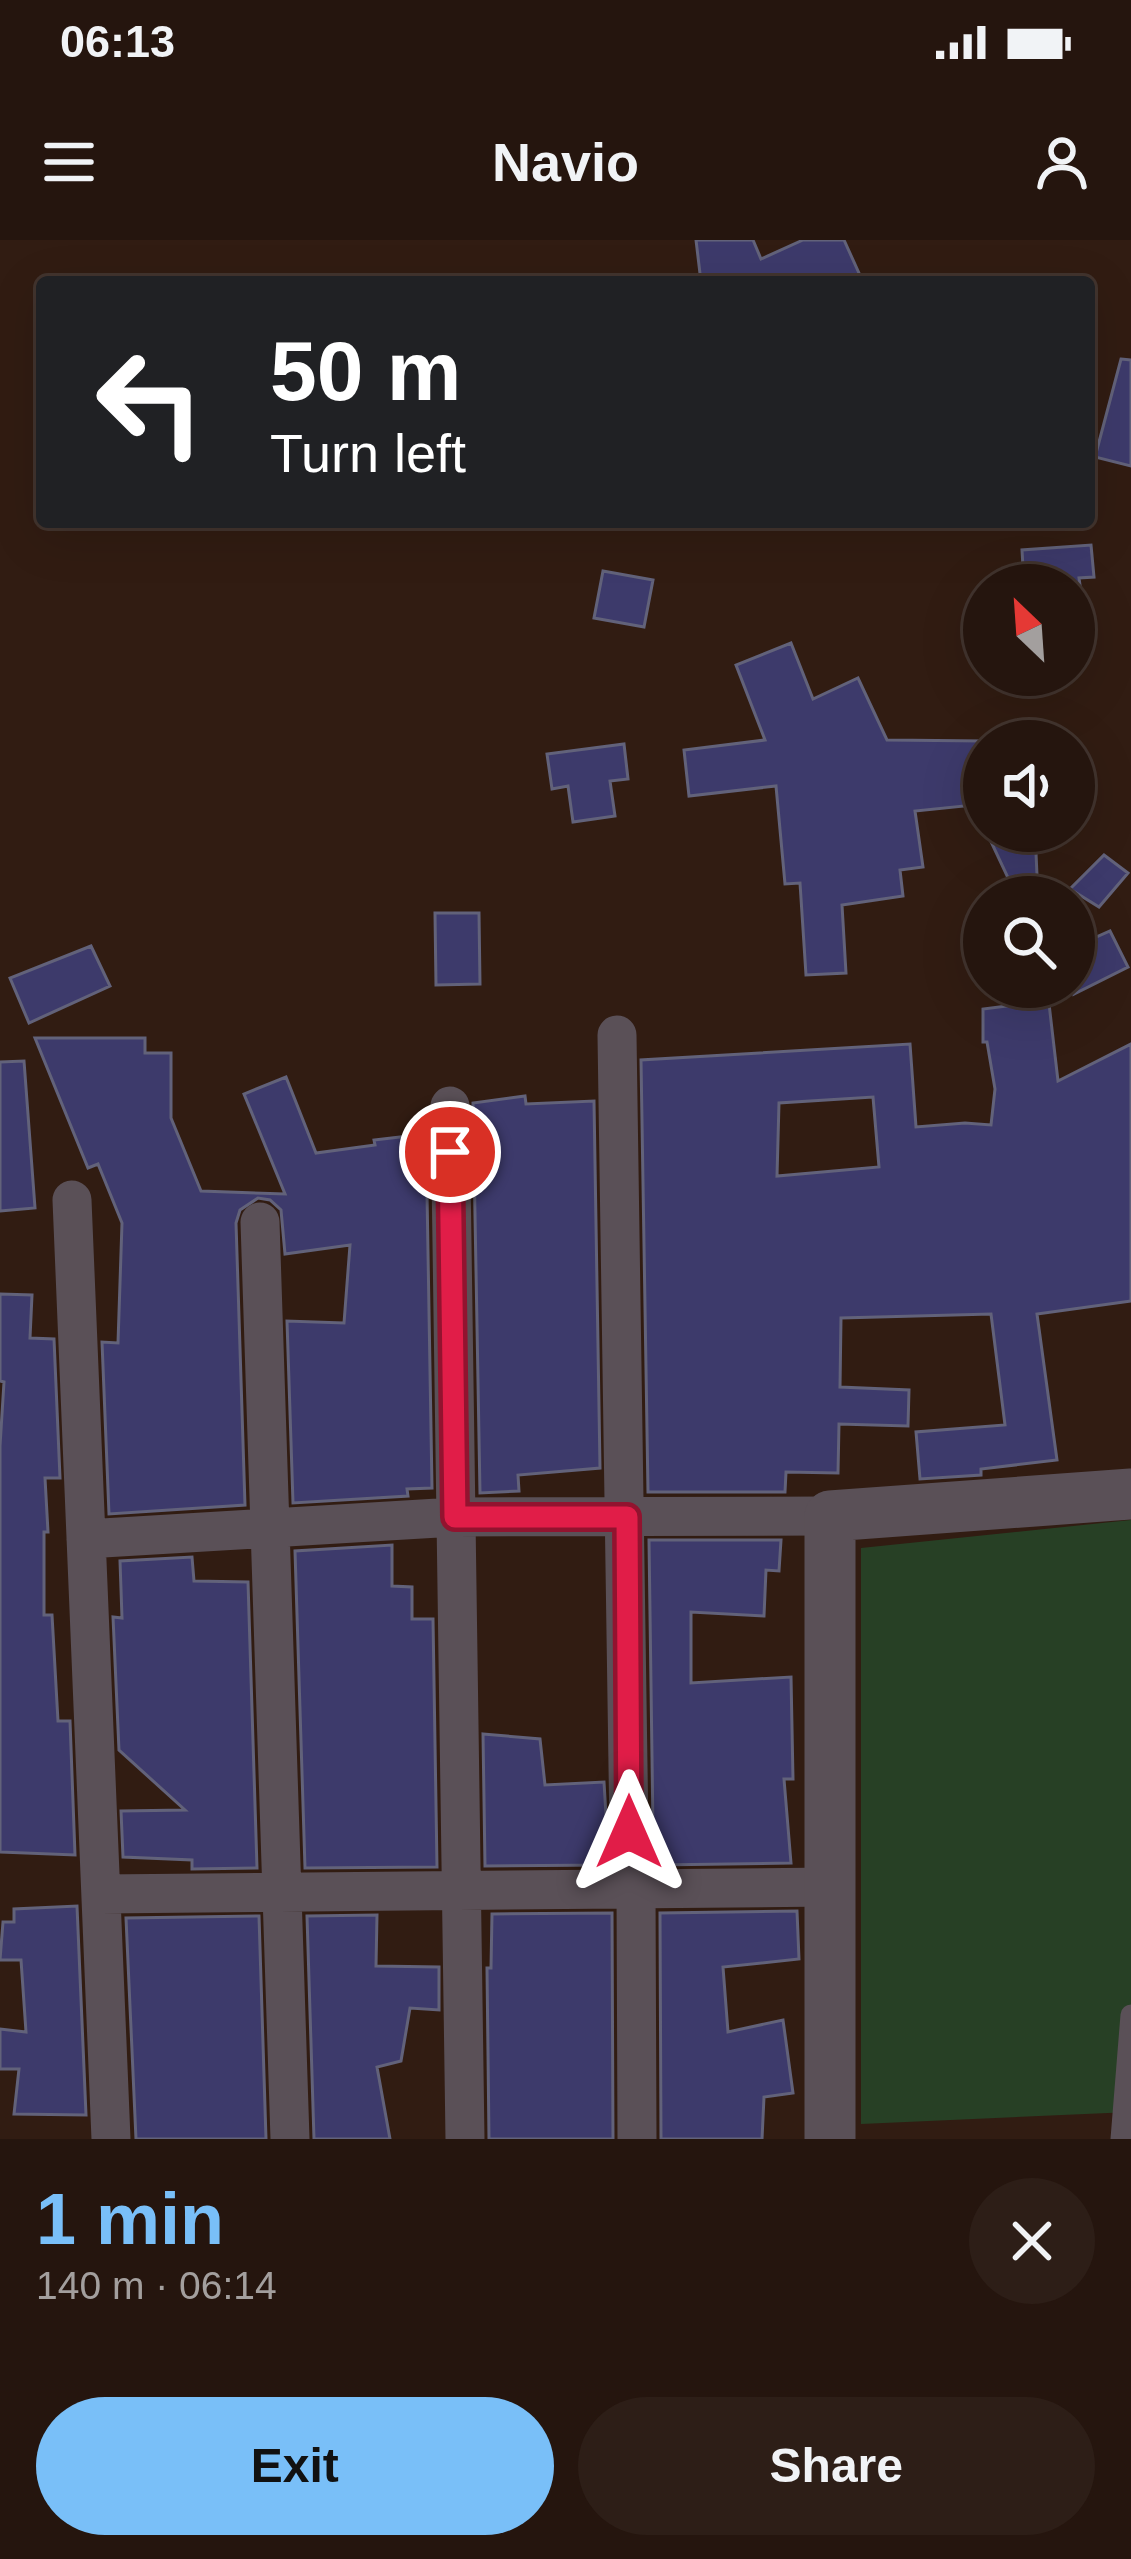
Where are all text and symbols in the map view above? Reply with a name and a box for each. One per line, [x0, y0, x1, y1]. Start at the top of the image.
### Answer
text: 06:13 [60, 16, 175, 67]
icon: menu [36, 129, 102, 195]
icon: person [1029, 129, 1095, 195]
text: Navio [492, 132, 639, 192]
icon: left [72, 324, 228, 480]
text: 50 m [270, 324, 461, 418]
text: Turn left [270, 423, 466, 483]
north arrow [963, 564, 1095, 696]
map controls [963, 564, 1095, 1008]
button: sound [963, 720, 1095, 852]
button: search [963, 876, 1095, 1008]
pin [399, 1101, 501, 1203]
icon: arrive [417, 1119, 483, 1185]
position arrow [566, 1769, 692, 1895]
button: close [969, 2178, 1095, 2304]
text: 1 min [36, 2179, 224, 2259]
text: 140 m · 06:14 [36, 2264, 277, 2307]
button: Exit [36, 2397, 554, 2535]
button: Share [578, 2397, 1095, 2535]

